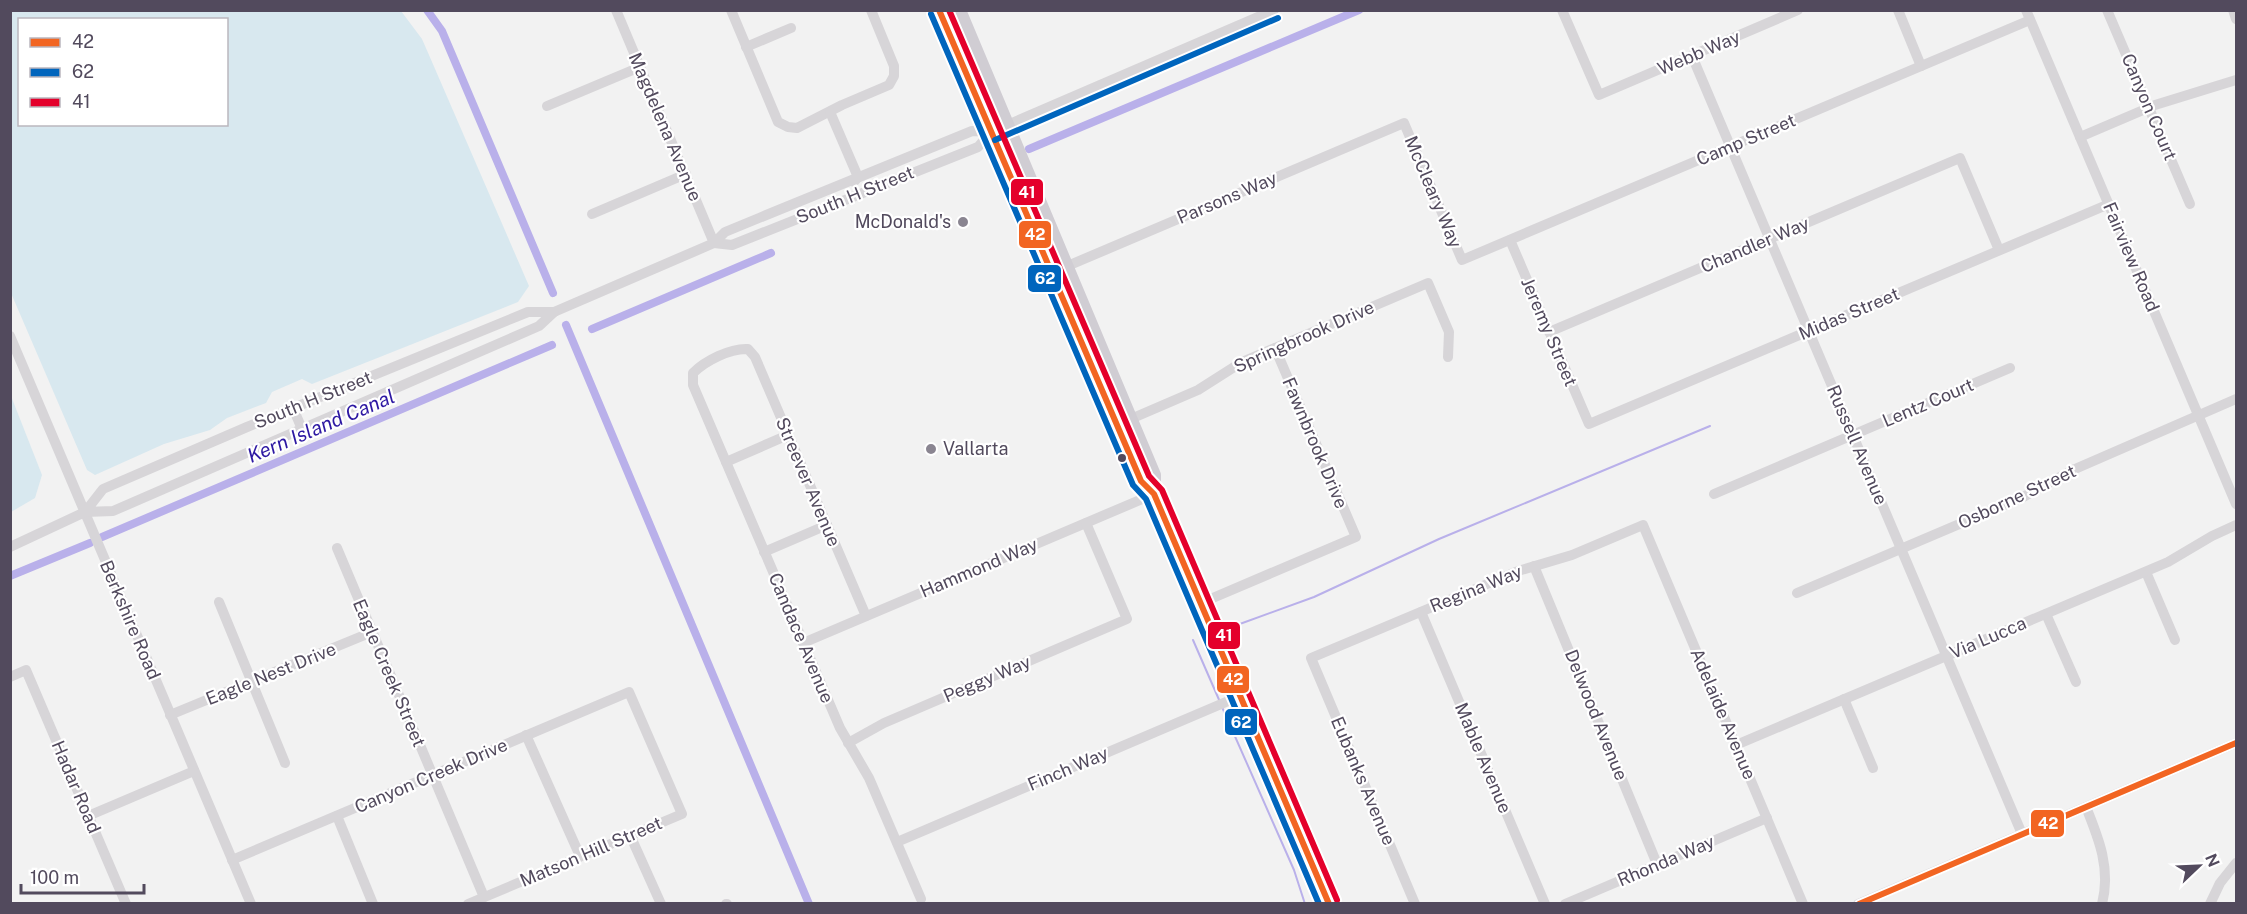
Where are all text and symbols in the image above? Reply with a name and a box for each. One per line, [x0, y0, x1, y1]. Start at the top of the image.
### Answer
legend [18, 18, 228, 126]
street label: Webb Way [1654, 26, 1744, 79]
text: 42 [72, 31, 94, 52]
street label: Magdelena Avenue [625, 49, 706, 204]
street label: Canyon Court [2118, 50, 2181, 163]
text: 62 [72, 61, 94, 82]
text: 41 [72, 91, 91, 112]
street label: Camp Street [1693, 109, 1798, 170]
street label: McCleary Way [1400, 133, 1467, 251]
street label: South H Street [793, 161, 917, 228]
street label: Parsons Way [1174, 167, 1280, 228]
line badge: 41 [1010, 178, 1044, 206]
text: 41 [1018, 183, 1036, 202]
street label: Fairview Road [2099, 199, 2164, 315]
place label: McDonald's [855, 211, 951, 232]
street label: Chandler Way [1697, 212, 1813, 277]
marker: McDonald's [956, 215, 970, 229]
line badge: 42 [1018, 220, 1052, 249]
text: 42 [1025, 225, 1045, 244]
line badge: 62 [1027, 264, 1062, 293]
text: 62 [1035, 269, 1055, 288]
street label: Jeremy Street [1517, 274, 1582, 389]
street label: Midas Street [1795, 283, 1902, 344]
street label: Springbrook Drive [1230, 296, 1377, 377]
street label: South H Street [251, 366, 375, 433]
street label: Fawnbrook Drive [1278, 374, 1353, 511]
street label: Lentz Court [1879, 374, 1977, 431]
street label: Russell Avenue [1823, 382, 1892, 508]
water label: Kern Island Canal [244, 384, 398, 468]
street label: Streever Avenue [772, 414, 845, 549]
place label: Vallarta [943, 438, 1008, 459]
marker: Vallarta [924, 442, 938, 456]
unlabelled marker [1116, 452, 1128, 464]
street label: Osborne Street [1955, 460, 2079, 533]
street label: Hammond Way [917, 533, 1041, 602]
street label: Berkshire Road [96, 557, 165, 682]
street label: Regina Way [1427, 560, 1525, 617]
street label: Candace Avenue [765, 570, 838, 706]
street label: Eagle Creek Street [349, 596, 430, 750]
street label: Via Lucca [1946, 612, 2029, 663]
line badge: 41 [1207, 621, 1241, 650]
text: 41 [1215, 626, 1233, 645]
street label: Eagle Nest Drive [203, 638, 339, 709]
street label: Adelaide Avenue [1686, 645, 1761, 782]
street label: Delwood Avenue [1561, 646, 1632, 783]
street label: Peggy Way [940, 651, 1034, 706]
line badge: 42 [1216, 665, 1250, 694]
text: 42 [1223, 670, 1243, 689]
street label: Mable Avenue [1451, 699, 1516, 816]
line badge: 62 [1224, 708, 1258, 736]
text: 62 [1231, 713, 1251, 732]
street label: Eubanks Avenue [1327, 713, 1400, 848]
street label: Canyon Creek Drive [351, 734, 510, 817]
street label: Hadar Road [48, 737, 105, 836]
street label: Finch Way [1024, 742, 1112, 795]
line badge: 42 [2030, 809, 2065, 838]
street label: Matson Hill Street [517, 812, 665, 891]
text: 42 [2038, 814, 2058, 833]
street label: Rhonda Way [1614, 831, 1718, 890]
north arrow [2169, 836, 2229, 896]
text: N [2201, 851, 2224, 870]
scale bar [21, 857, 144, 895]
text: 100 m [30, 867, 79, 888]

